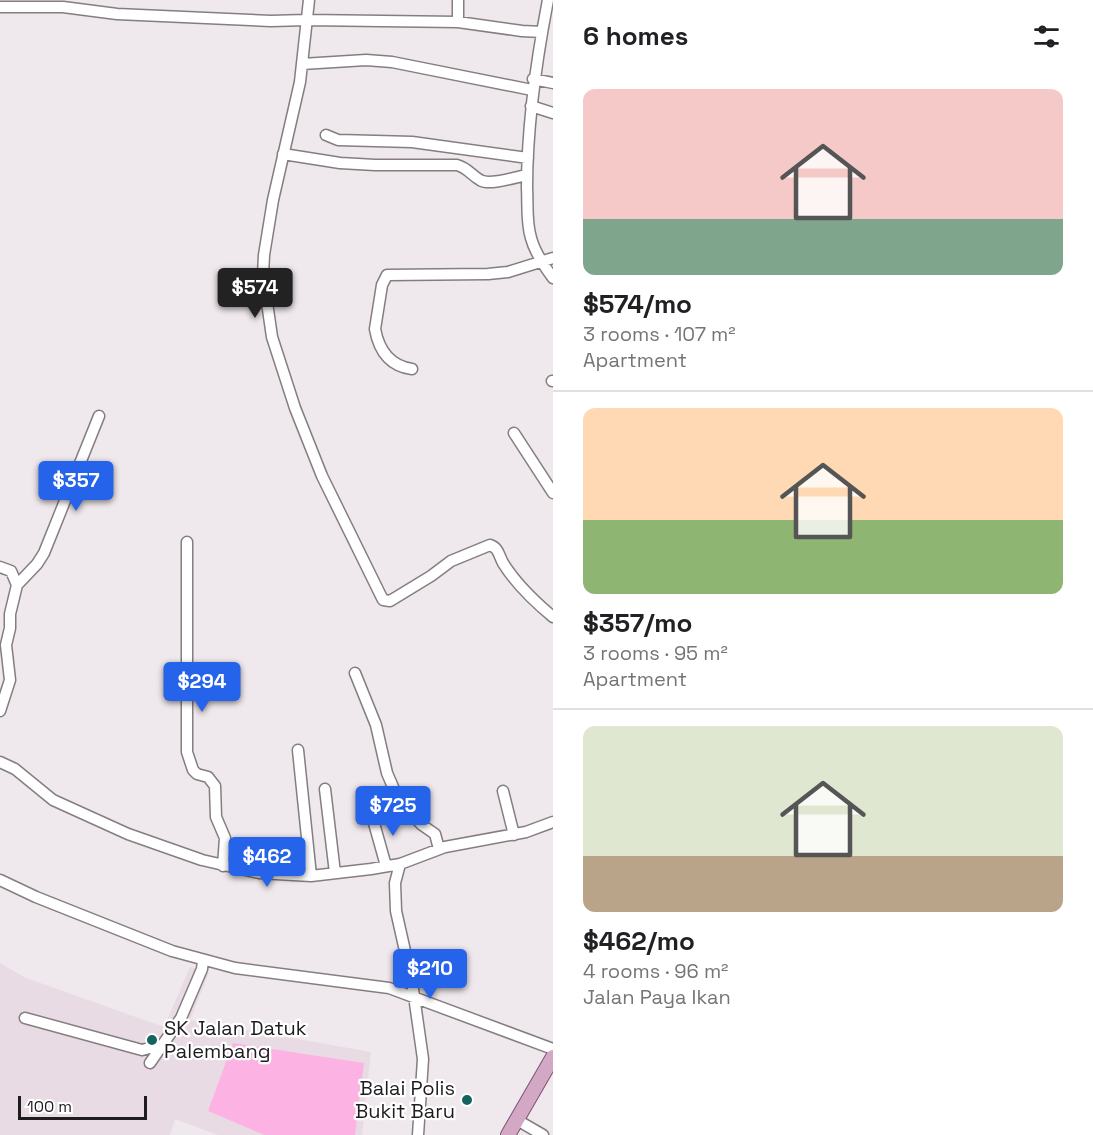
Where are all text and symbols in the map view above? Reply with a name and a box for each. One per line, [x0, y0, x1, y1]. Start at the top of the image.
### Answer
text: 6 homes [583, 19, 688, 53]
icon: filters [1030, 20, 1063, 53]
icon: home [769, 128, 877, 236]
pin: $574 [219, 268, 291, 319]
text: $574 [232, 274, 278, 300]
text: $574/mo [583, 287, 692, 321]
text: 3 rooms · 107 m² [583, 321, 736, 347]
text: Apartment [583, 347, 687, 373]
icon: home [769, 447, 877, 555]
pin: $357 [40, 461, 112, 512]
text: $357 [52, 467, 100, 493]
text: $357/mo [583, 606, 692, 640]
text: 3 rooms · 95 m² [583, 640, 728, 666]
pin: $294 [166, 662, 238, 713]
text: Apartment [583, 666, 687, 692]
text: $294 [178, 668, 227, 694]
icon: home [769, 765, 877, 873]
pin: $725 [357, 786, 429, 837]
text: $725 [370, 792, 417, 818]
pin: $462 [231, 837, 303, 888]
text: $462 [243, 843, 292, 869]
text: $462/mo [583, 924, 695, 958]
pin: $210 [394, 949, 466, 1000]
text: $210 [407, 955, 453, 981]
text: 4 rooms · 96 m² [583, 958, 728, 984]
text: Jalan Paya Ikan [583, 984, 731, 1010]
place label: SK Jalan Datuk Palembang [164, 1015, 307, 1064]
marker: SK Jalan Datuk Palembang [145, 1033, 159, 1047]
place label: Balai Polis Bukit Baru [355, 1075, 455, 1124]
scale bar [18, 1093, 147, 1120]
marker: Balai Polis Bukit Baru [460, 1093, 474, 1107]
text: 100 m [27, 1096, 72, 1117]

